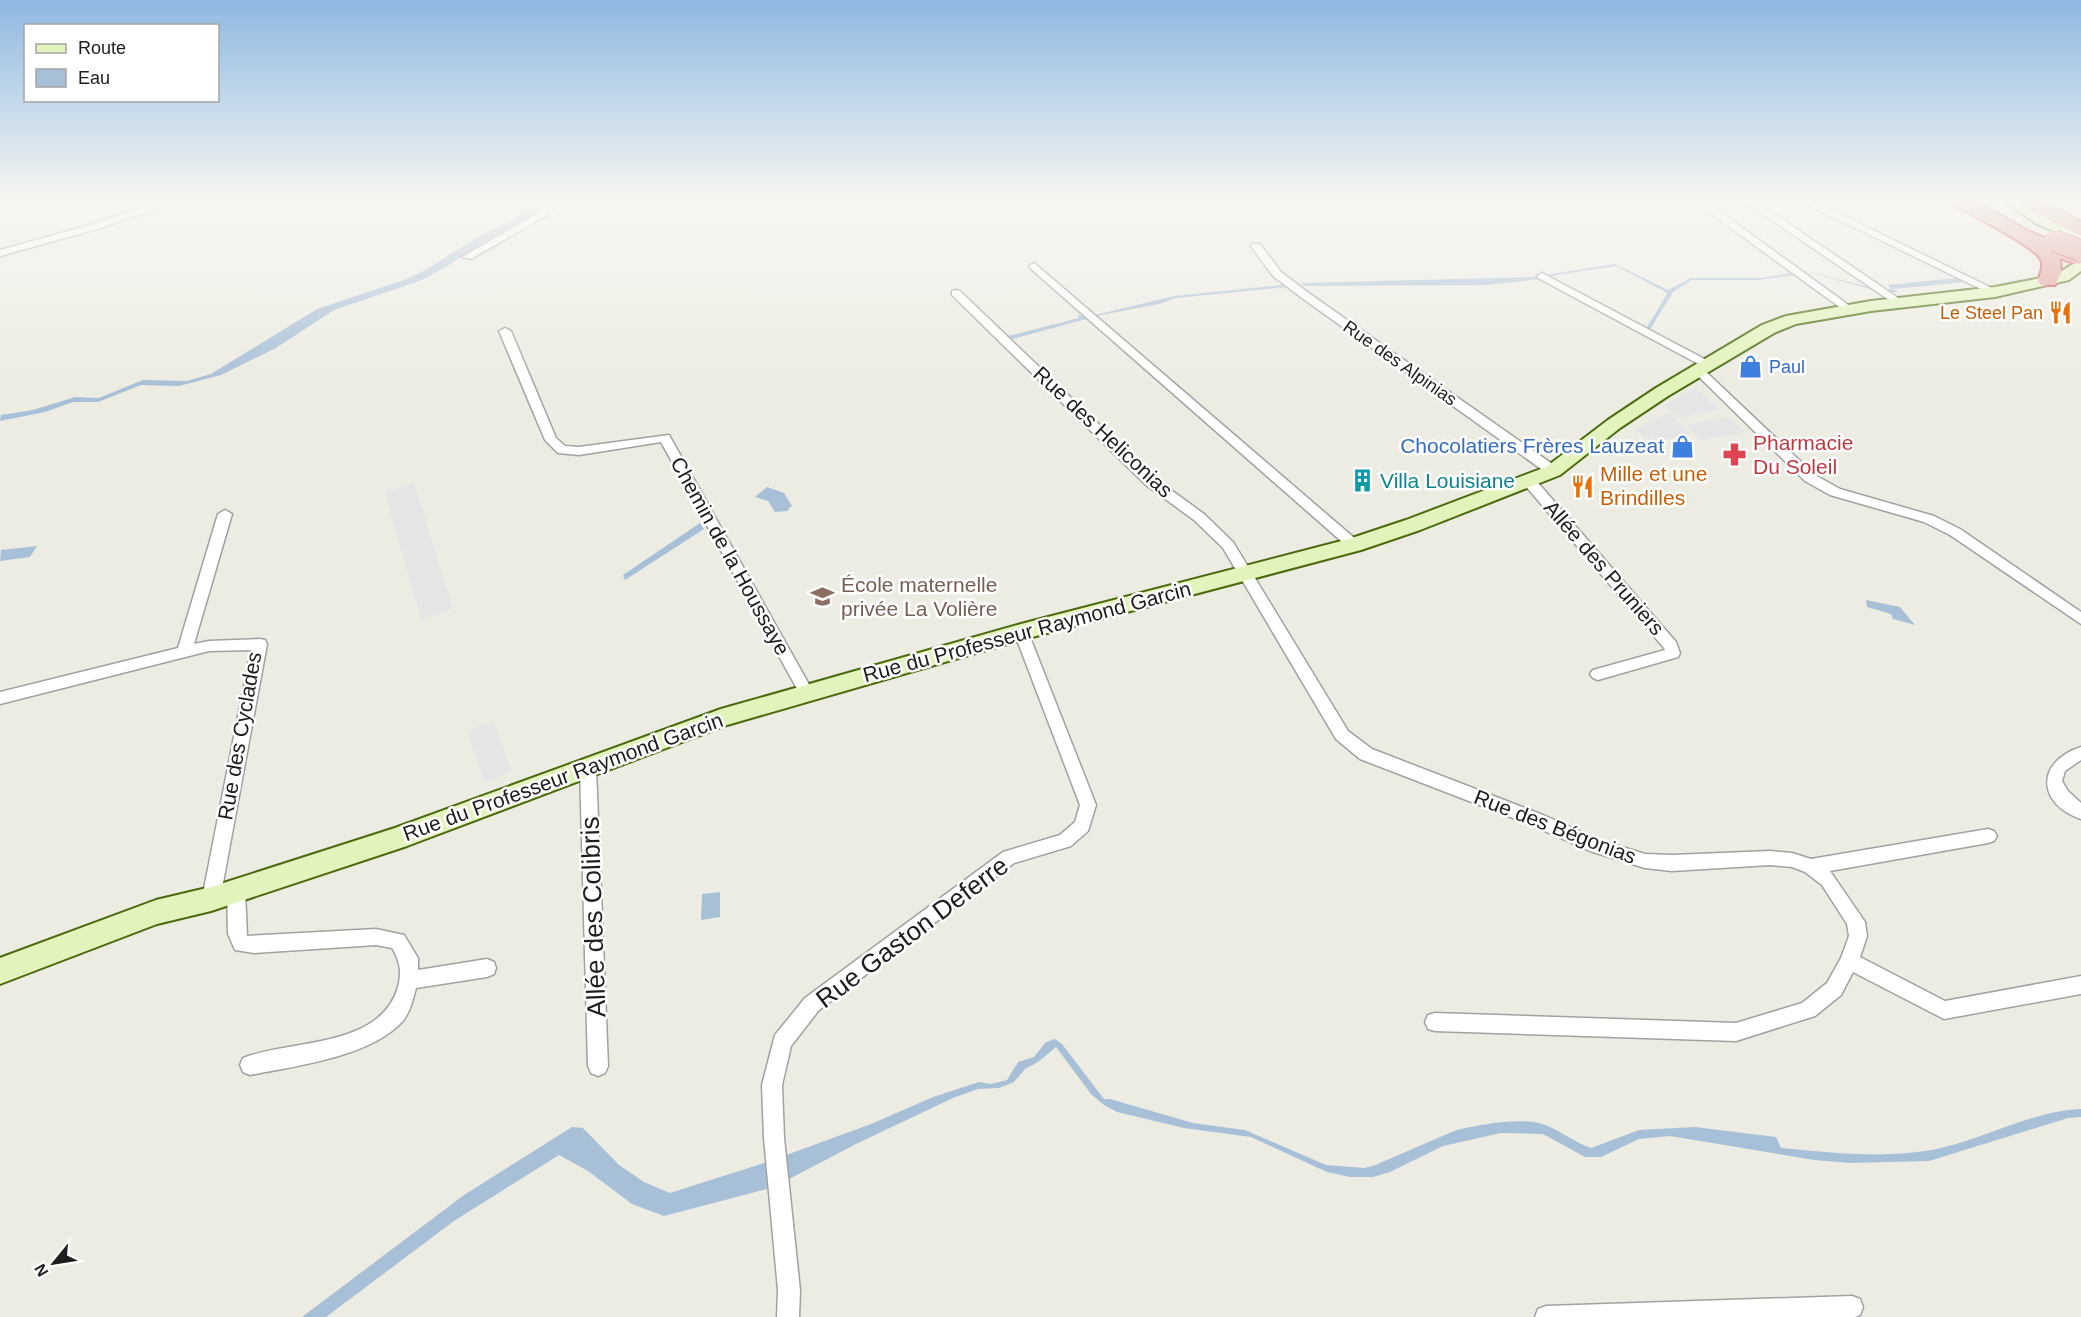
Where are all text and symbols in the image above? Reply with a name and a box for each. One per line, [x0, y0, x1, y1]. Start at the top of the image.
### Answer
legend [24, 24, 219, 102]
text: Route [78, 38, 126, 58]
text: Eau [78, 68, 110, 88]
restaurant icon: Le Steel Pan [2048, 300, 2074, 326]
place label: Le Steel Pan [1940, 303, 2043, 323]
street label: Rue des Alpinias [1339, 316, 1461, 410]
shop icon: Paul [1738, 354, 1764, 380]
place label: Paul [1769, 357, 1805, 377]
street label: Rue des Heliconias [1029, 362, 1177, 502]
place label: Pharmacie Du Soleil [1753, 431, 1853, 478]
shop icon: Chocolatiers Frères Lauzeat [1669, 433, 1695, 459]
place label: Chocolatiers Frères Lauzeat [1400, 434, 1664, 457]
pharmacy icon: Pharmacie Du Soleil [1722, 442, 1748, 468]
street label: Chemin de la Houssaye [666, 453, 795, 659]
place label: Mille et une Brindilles [1600, 462, 1707, 509]
building icon: Villa Louisiane [1349, 468, 1375, 494]
place label: Villa Louisiane [1380, 469, 1515, 492]
restaurant icon: Mille et une Brindilles [1569, 473, 1595, 499]
street label: Allée des Pruniers [1540, 496, 1669, 640]
place label: École maternelle privée La Volière [841, 573, 997, 620]
street label: Rue du Professeur Raymond Garcin [860, 577, 1193, 686]
school or university icon: École maternelle privée La Volière [810, 584, 836, 610]
street label: Rue des Cyclades [213, 650, 266, 822]
street label: Rue du Professeur Raymond Garcin [400, 708, 726, 845]
street label: Rue des Bégonias [1471, 785, 1639, 868]
street label: Allée des Colibris [575, 816, 611, 1018]
street label: Rue Gaston Deferre [810, 850, 1014, 1014]
north arrow [24, 1233, 84, 1293]
text: N [31, 1261, 52, 1280]

